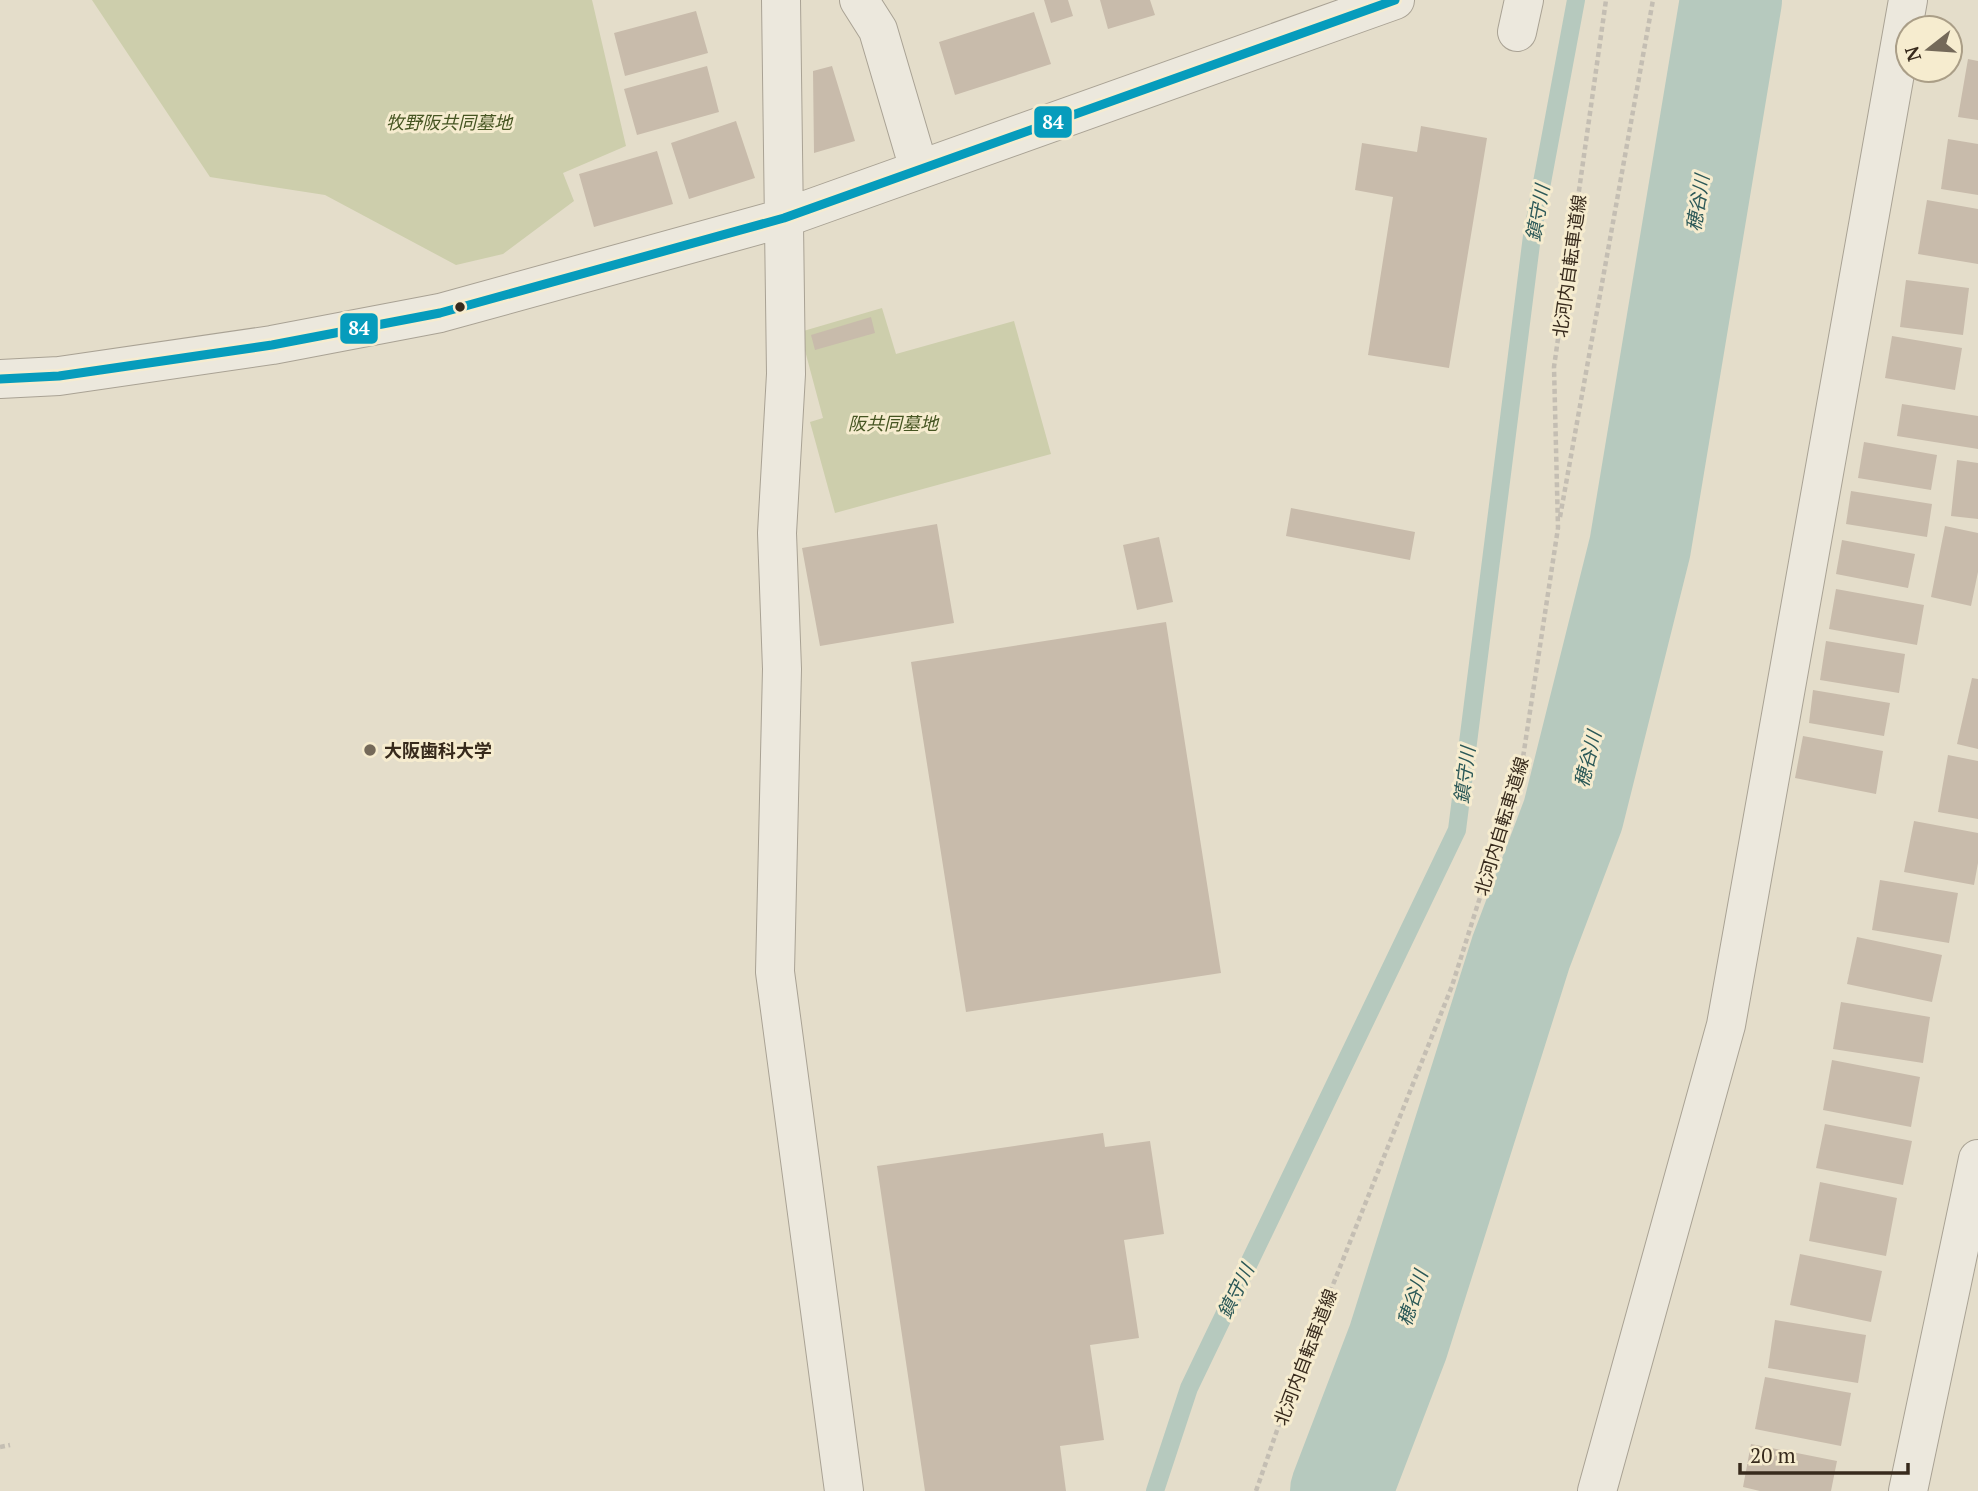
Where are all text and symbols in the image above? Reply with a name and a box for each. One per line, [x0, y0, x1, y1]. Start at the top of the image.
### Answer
north arrow [1894, 14, 1964, 84]
text: N [1898, 43, 1926, 65]
line badge: 84 [1033, 105, 1073, 139]
text: 84 [1042, 109, 1064, 134]
park label: 牧野阪共同墓地 [386, 110, 514, 134]
water label: 穂谷川 [1680, 171, 1714, 233]
water label: 鎮守川 [1520, 181, 1555, 243]
street label: 北河内自転車道線 [1547, 193, 1591, 339]
unlabelled marker [453, 300, 467, 314]
line badge: 84 [339, 312, 379, 345]
text: 84 [348, 315, 370, 340]
park label: 阪共同墓地 [848, 411, 940, 435]
water label: 穂谷川 [1568, 726, 1607, 790]
place label: 大阪歯科大学 [384, 738, 492, 762]
marker: 大阪歯科大学 [362, 742, 378, 758]
water label: 鎮守川 [1448, 743, 1480, 805]
street label: 北河内自転車道線 [1468, 754, 1534, 898]
water label: 鎮守川 [1211, 1258, 1260, 1322]
water label: 穂谷川 [1391, 1265, 1433, 1329]
street label: 北河内自転車道線 [1268, 1285, 1342, 1429]
scale bar [1740, 1432, 1908, 1476]
text: 20 m [1750, 1441, 1796, 1469]

